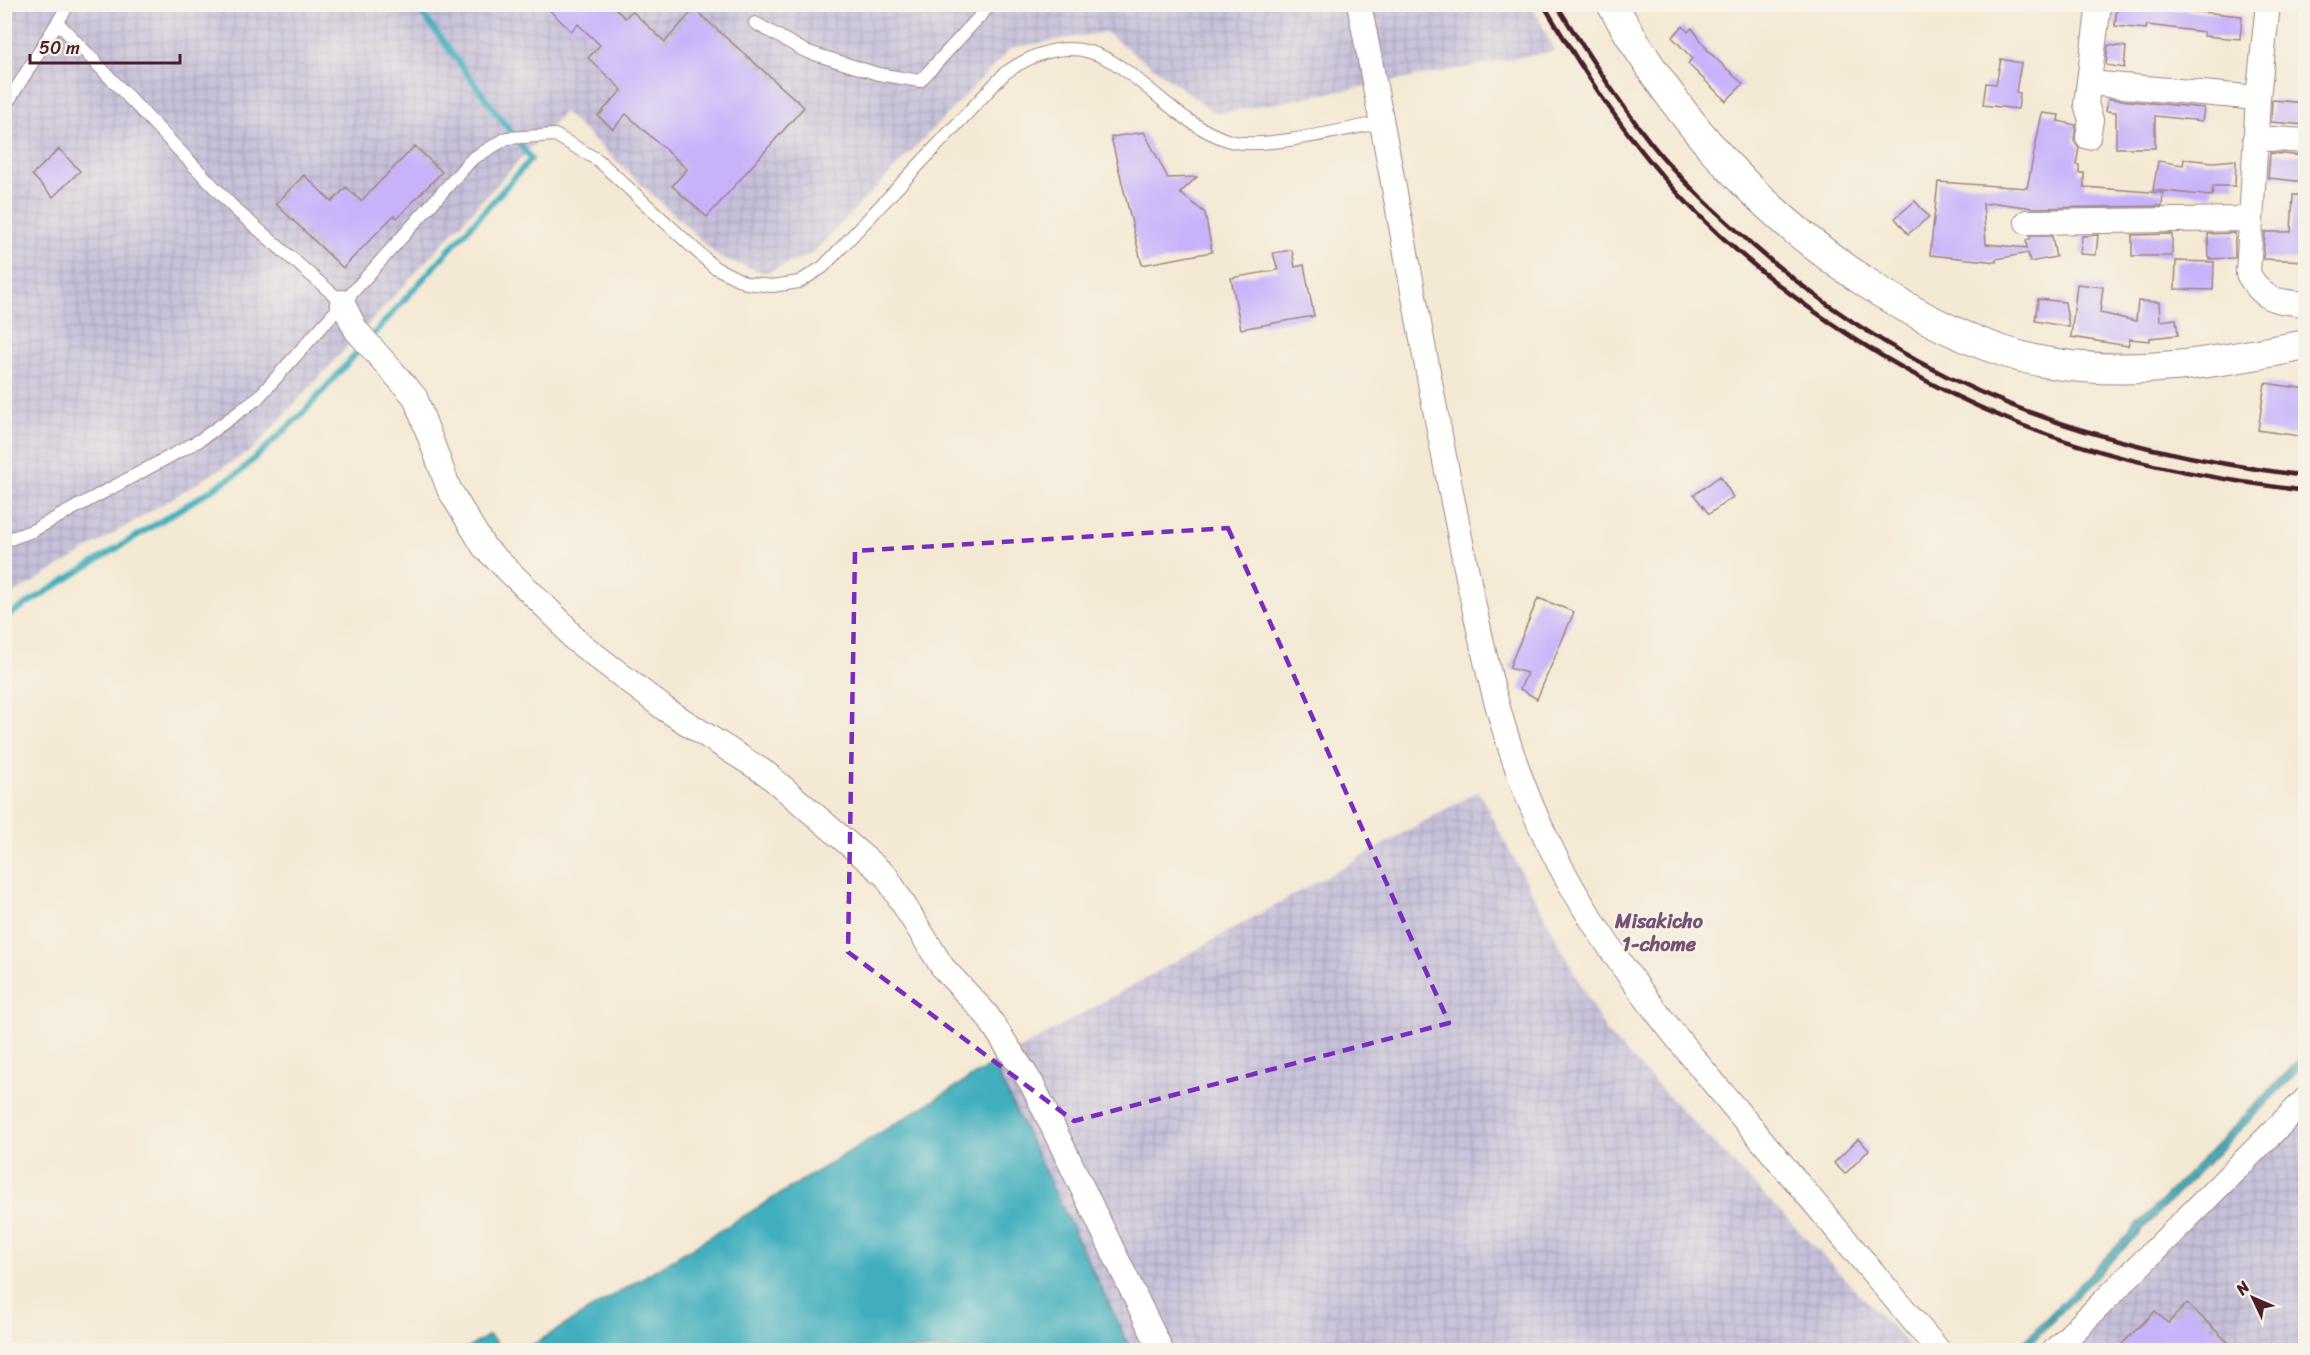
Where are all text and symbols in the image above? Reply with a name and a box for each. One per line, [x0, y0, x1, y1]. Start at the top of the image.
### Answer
scale bar [30, 27, 180, 65]
text: 50 m [39, 32, 80, 64]
district label: Misakicho 1-chome [1614, 904, 1704, 962]
north arrow [2223, 1268, 2283, 1328]
text: N [2228, 1273, 2257, 1303]

